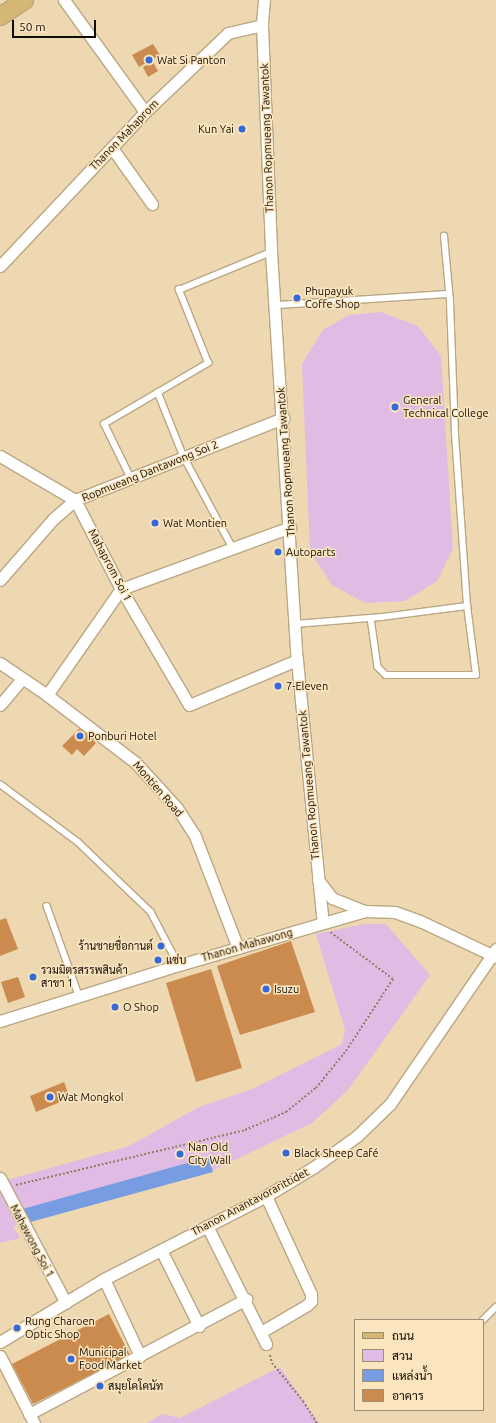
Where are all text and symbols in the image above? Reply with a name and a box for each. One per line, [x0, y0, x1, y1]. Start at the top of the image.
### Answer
scale bar [14, 12, 98, 38]
text: 50 m [19, 20, 46, 33]
place label: Wat Si Panton [157, 53, 226, 67]
marker: Wat Si Panton [144, 55, 154, 65]
street label: Thanon Ropmueang Tawantok [258, 63, 276, 213]
street label: Thanon Mahaprom [87, 97, 161, 173]
place label: Kun Yai [198, 122, 234, 136]
marker: Kun Yai [237, 124, 247, 134]
place label: Phupayuk Coffe Shop [305, 285, 360, 311]
marker: Phupayuk Coffe Shop [292, 293, 302, 303]
street label: Thanon Ropmueang Tawantok [274, 387, 298, 537]
place label: General Technical College [403, 394, 489, 420]
marker: General Technical College [390, 402, 400, 412]
street label: Ropmueang Dantawong Soi 2 [80, 438, 220, 504]
place label: Wat Montien [163, 516, 227, 530]
marker: Wat Montien [150, 518, 160, 528]
street label: Mahaprom Soi 1 [85, 527, 135, 603]
place label: Autoparts [286, 545, 336, 559]
marker: Autoparts [273, 547, 283, 557]
place label: 7-Eleven [286, 679, 328, 693]
marker: 7-Eleven [273, 681, 283, 691]
street label: Thanon Ropmueang Tawantok [296, 710, 322, 860]
place label: Ponburi Hotel [88, 729, 157, 743]
marker: Ponburi Hotel [75, 731, 85, 741]
street label: Montien Road [130, 758, 186, 820]
street label: Thanon Mahawong [200, 926, 294, 964]
place label: ร้านชายชื่อกานต์ [79, 939, 153, 953]
marker: ร้านชายชื่อกานต์ [156, 941, 166, 951]
place label: แซ่บ [166, 953, 186, 967]
marker: แซ่บ [153, 955, 163, 965]
place label: รวมมิตรสรรพสินค้า สาขา 1 [41, 964, 128, 990]
marker: รวมมิตรสรรพสินค้า สาขา 1 [28, 972, 38, 982]
place label: Isuzu [274, 982, 299, 996]
marker: Isuzu [261, 984, 271, 994]
place label: O Shop [123, 1000, 159, 1014]
marker: O Shop [110, 1002, 120, 1012]
place label: Wat Mongkol [58, 1090, 124, 1104]
marker: Wat Mongkol [45, 1092, 55, 1102]
place label: Nan Old City Wall [188, 1141, 231, 1167]
place label: Black Sheep Café [294, 1146, 379, 1160]
marker: Black Sheep Café [281, 1148, 291, 1158]
marker: Nan Old City Wall [175, 1149, 185, 1159]
street label: Thanon Anantavorarittidet [189, 1165, 311, 1239]
street label: Mahawong Soi 1 [7, 1202, 57, 1280]
place label: Rung Charoen Optic Shop [25, 1315, 95, 1341]
legend [354, 1319, 484, 1411]
marker: Rung Charoen Optic Shop [12, 1323, 22, 1333]
text: ถนน [392, 1329, 414, 1342]
place label: Municipal Food Market [79, 1346, 142, 1372]
text: สวน [392, 1349, 413, 1362]
marker: Municipal Food Market [66, 1354, 76, 1364]
text: แหล่งน้ำ [392, 1369, 432, 1382]
place label: สมุยโคโคนัท [108, 1379, 163, 1393]
marker: สมุยโคโคนัท [95, 1381, 105, 1391]
text: อาคาร [392, 1389, 424, 1402]

